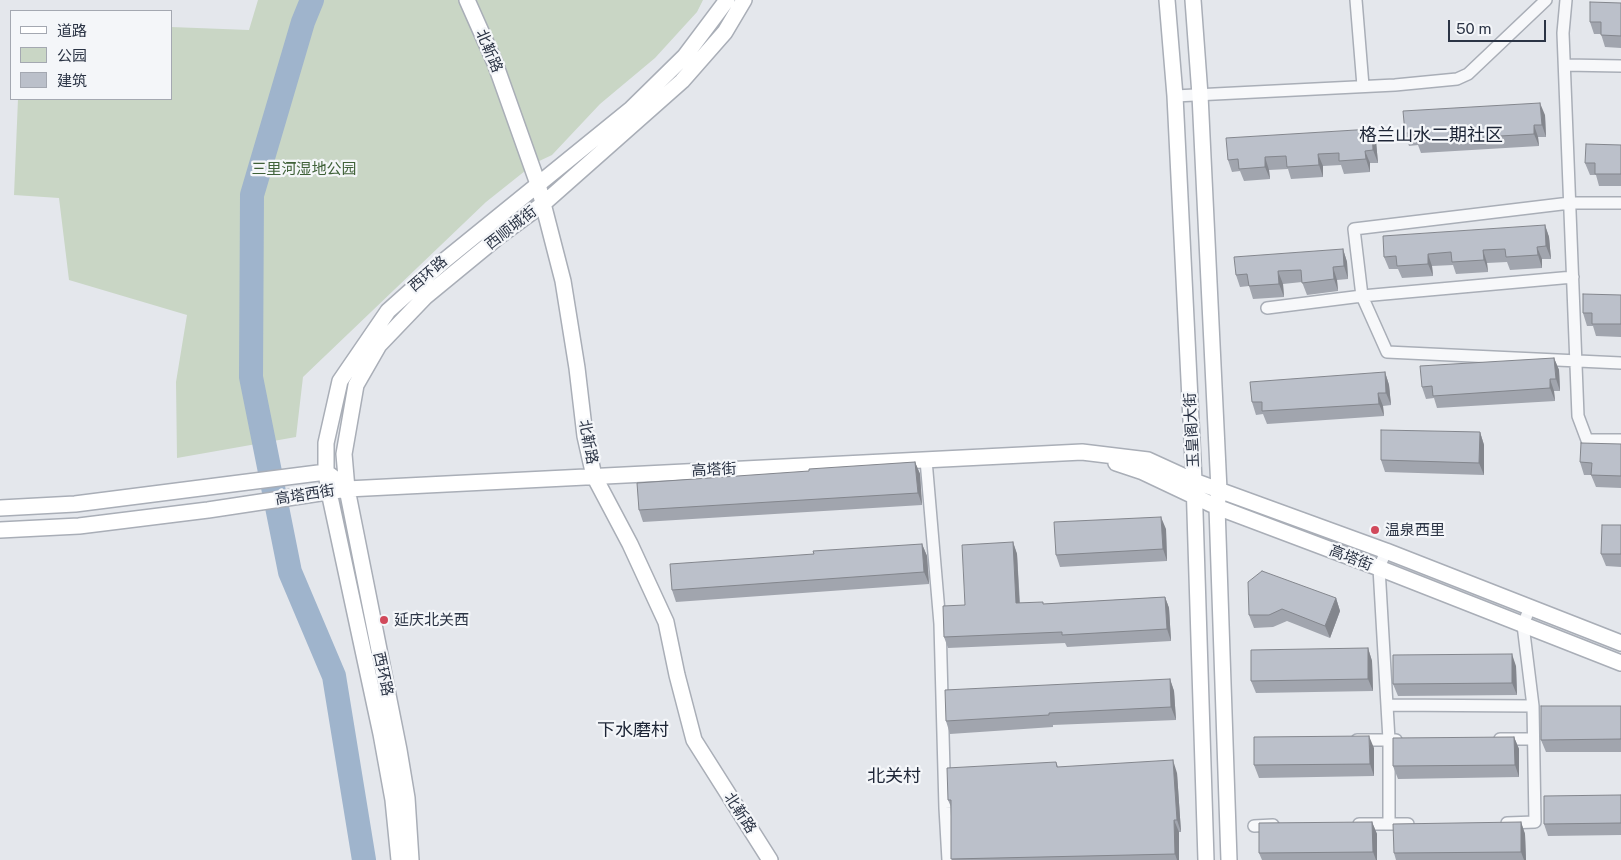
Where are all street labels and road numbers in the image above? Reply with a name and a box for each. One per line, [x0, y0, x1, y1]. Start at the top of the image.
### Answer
street label: 北靳路 [472, 27, 506, 75]
street label: 西顺城街 [482, 202, 540, 254]
street label: 西环路 [405, 252, 451, 296]
street label: 玉皇阁大街 [1181, 392, 1203, 468]
street label: 北靳路 [575, 418, 601, 466]
street label: 高塔街 [691, 460, 737, 480]
street label: 高塔西街 [274, 481, 336, 509]
street label: 高塔街 [1327, 542, 1375, 574]
street label: 西环路 [370, 650, 396, 698]
street label: 北靳路 [720, 789, 760, 837]

